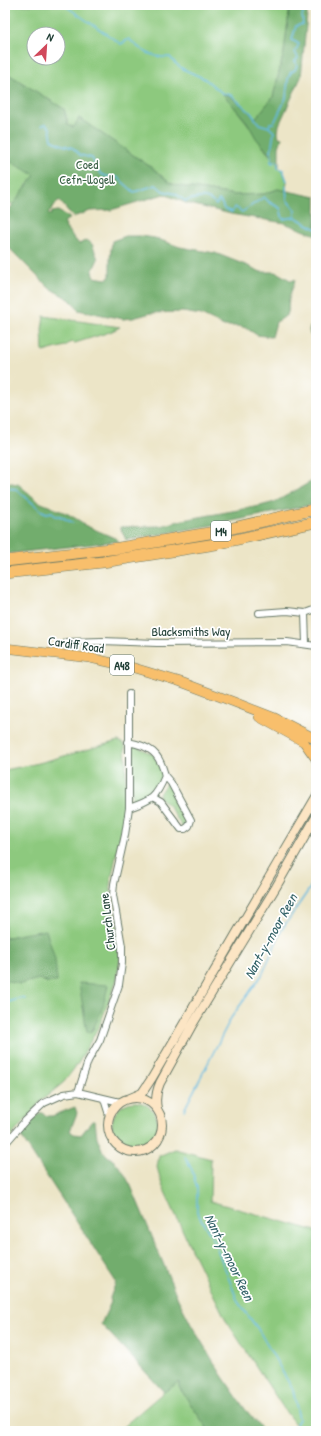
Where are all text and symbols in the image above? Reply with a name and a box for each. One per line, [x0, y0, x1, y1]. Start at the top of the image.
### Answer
north arrow [26, 26, 66, 66]
text: N [45, 29, 56, 45]
park label: Coed Cefn-llogell [59, 155, 115, 188]
road number: M4 [211, 521, 231, 541]
street label: Blacksmiths Way [152, 622, 231, 640]
street label: Cardiff Road [47, 631, 105, 657]
road number: A48 [110, 655, 134, 675]
water label: Nant-y-moor Reen [239, 889, 303, 982]
street label: Church Lane [95, 892, 119, 952]
water label: Nant-y-moor Reen [200, 1210, 260, 1306]

